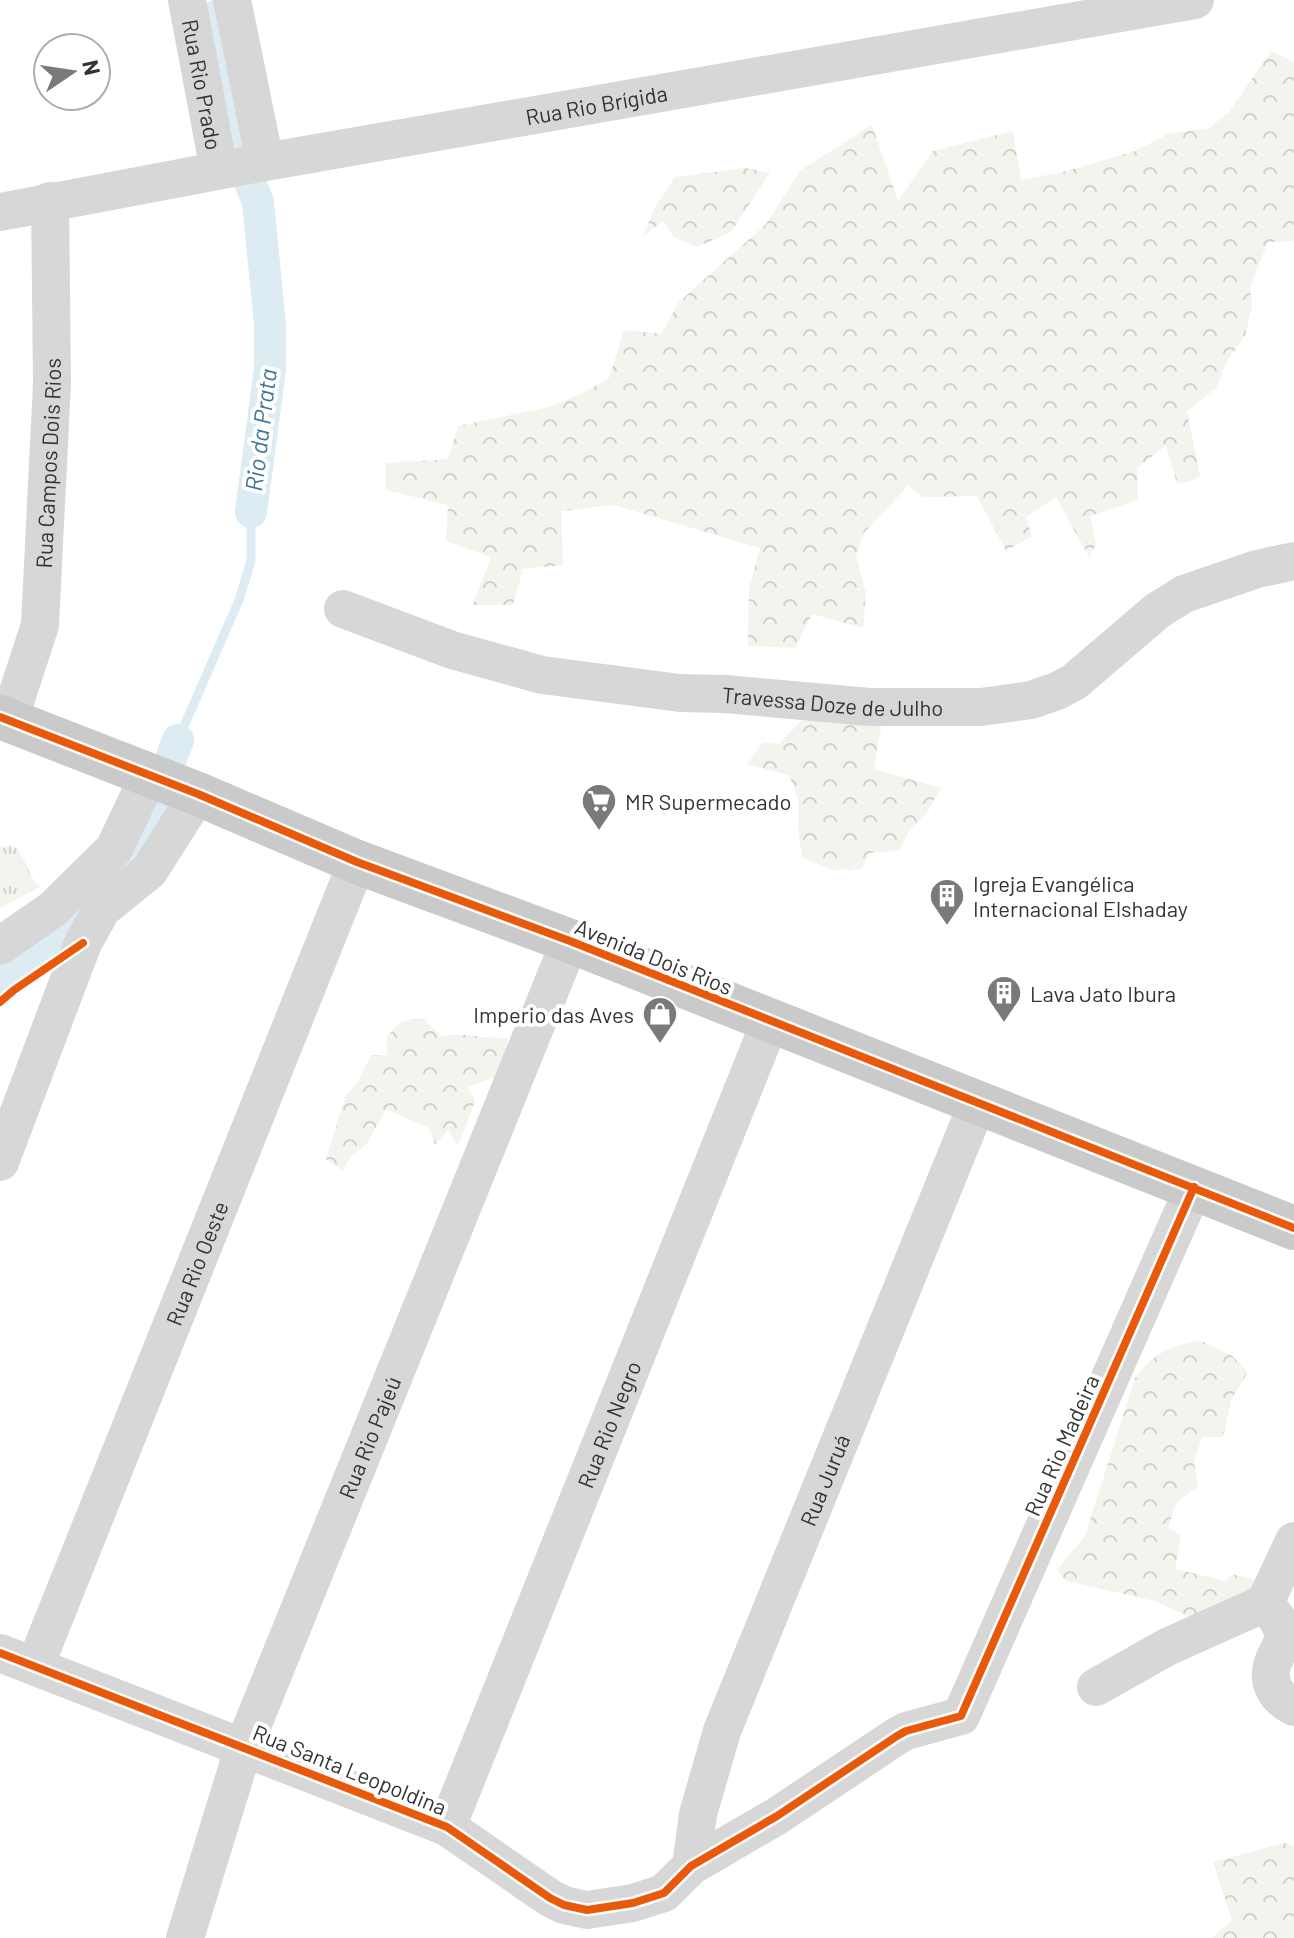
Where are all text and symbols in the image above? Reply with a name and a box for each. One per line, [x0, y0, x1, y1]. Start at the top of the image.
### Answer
street label: Rua Rio Prado [178, 17, 228, 152]
north arrow [32, 32, 112, 112]
text: N [78, 57, 107, 77]
street label: Rua Rio Brígida [523, 79, 669, 129]
street label: Rua Campos Dois Rios [30, 358, 65, 569]
water label: Rio da Prata [238, 367, 282, 493]
street label: Travessa Doze de Julho [721, 681, 943, 720]
supermarket icon: MR Supermecado [580, 782, 618, 832]
place label: MR Supermecado [625, 788, 791, 814]
place label: Igreja Evangélica Internacional Elshaday [973, 870, 1188, 921]
building icon: Igreja Evangélica Internacional Elshaday [928, 877, 966, 927]
street label: Avenida Dois Rios [571, 913, 737, 999]
building icon: Lava Jato Ibura [985, 974, 1023, 1024]
place label: Lava Jato Ibura [1030, 980, 1176, 1006]
shop icon: Imperio das Aves [641, 995, 679, 1045]
place label: Imperio das Aves [473, 1001, 634, 1027]
street label: Rua Rio Oeste [160, 1197, 233, 1329]
street label: Rua Rio Negro [571, 1357, 646, 1492]
street label: Rua Rio Madeira [1018, 1370, 1104, 1520]
street label: Rua Rio Pajeú [333, 1372, 405, 1502]
street label: Rua Juruá [794, 1430, 854, 1529]
street label: Rua Santa Leopoldina [249, 1718, 451, 1820]

